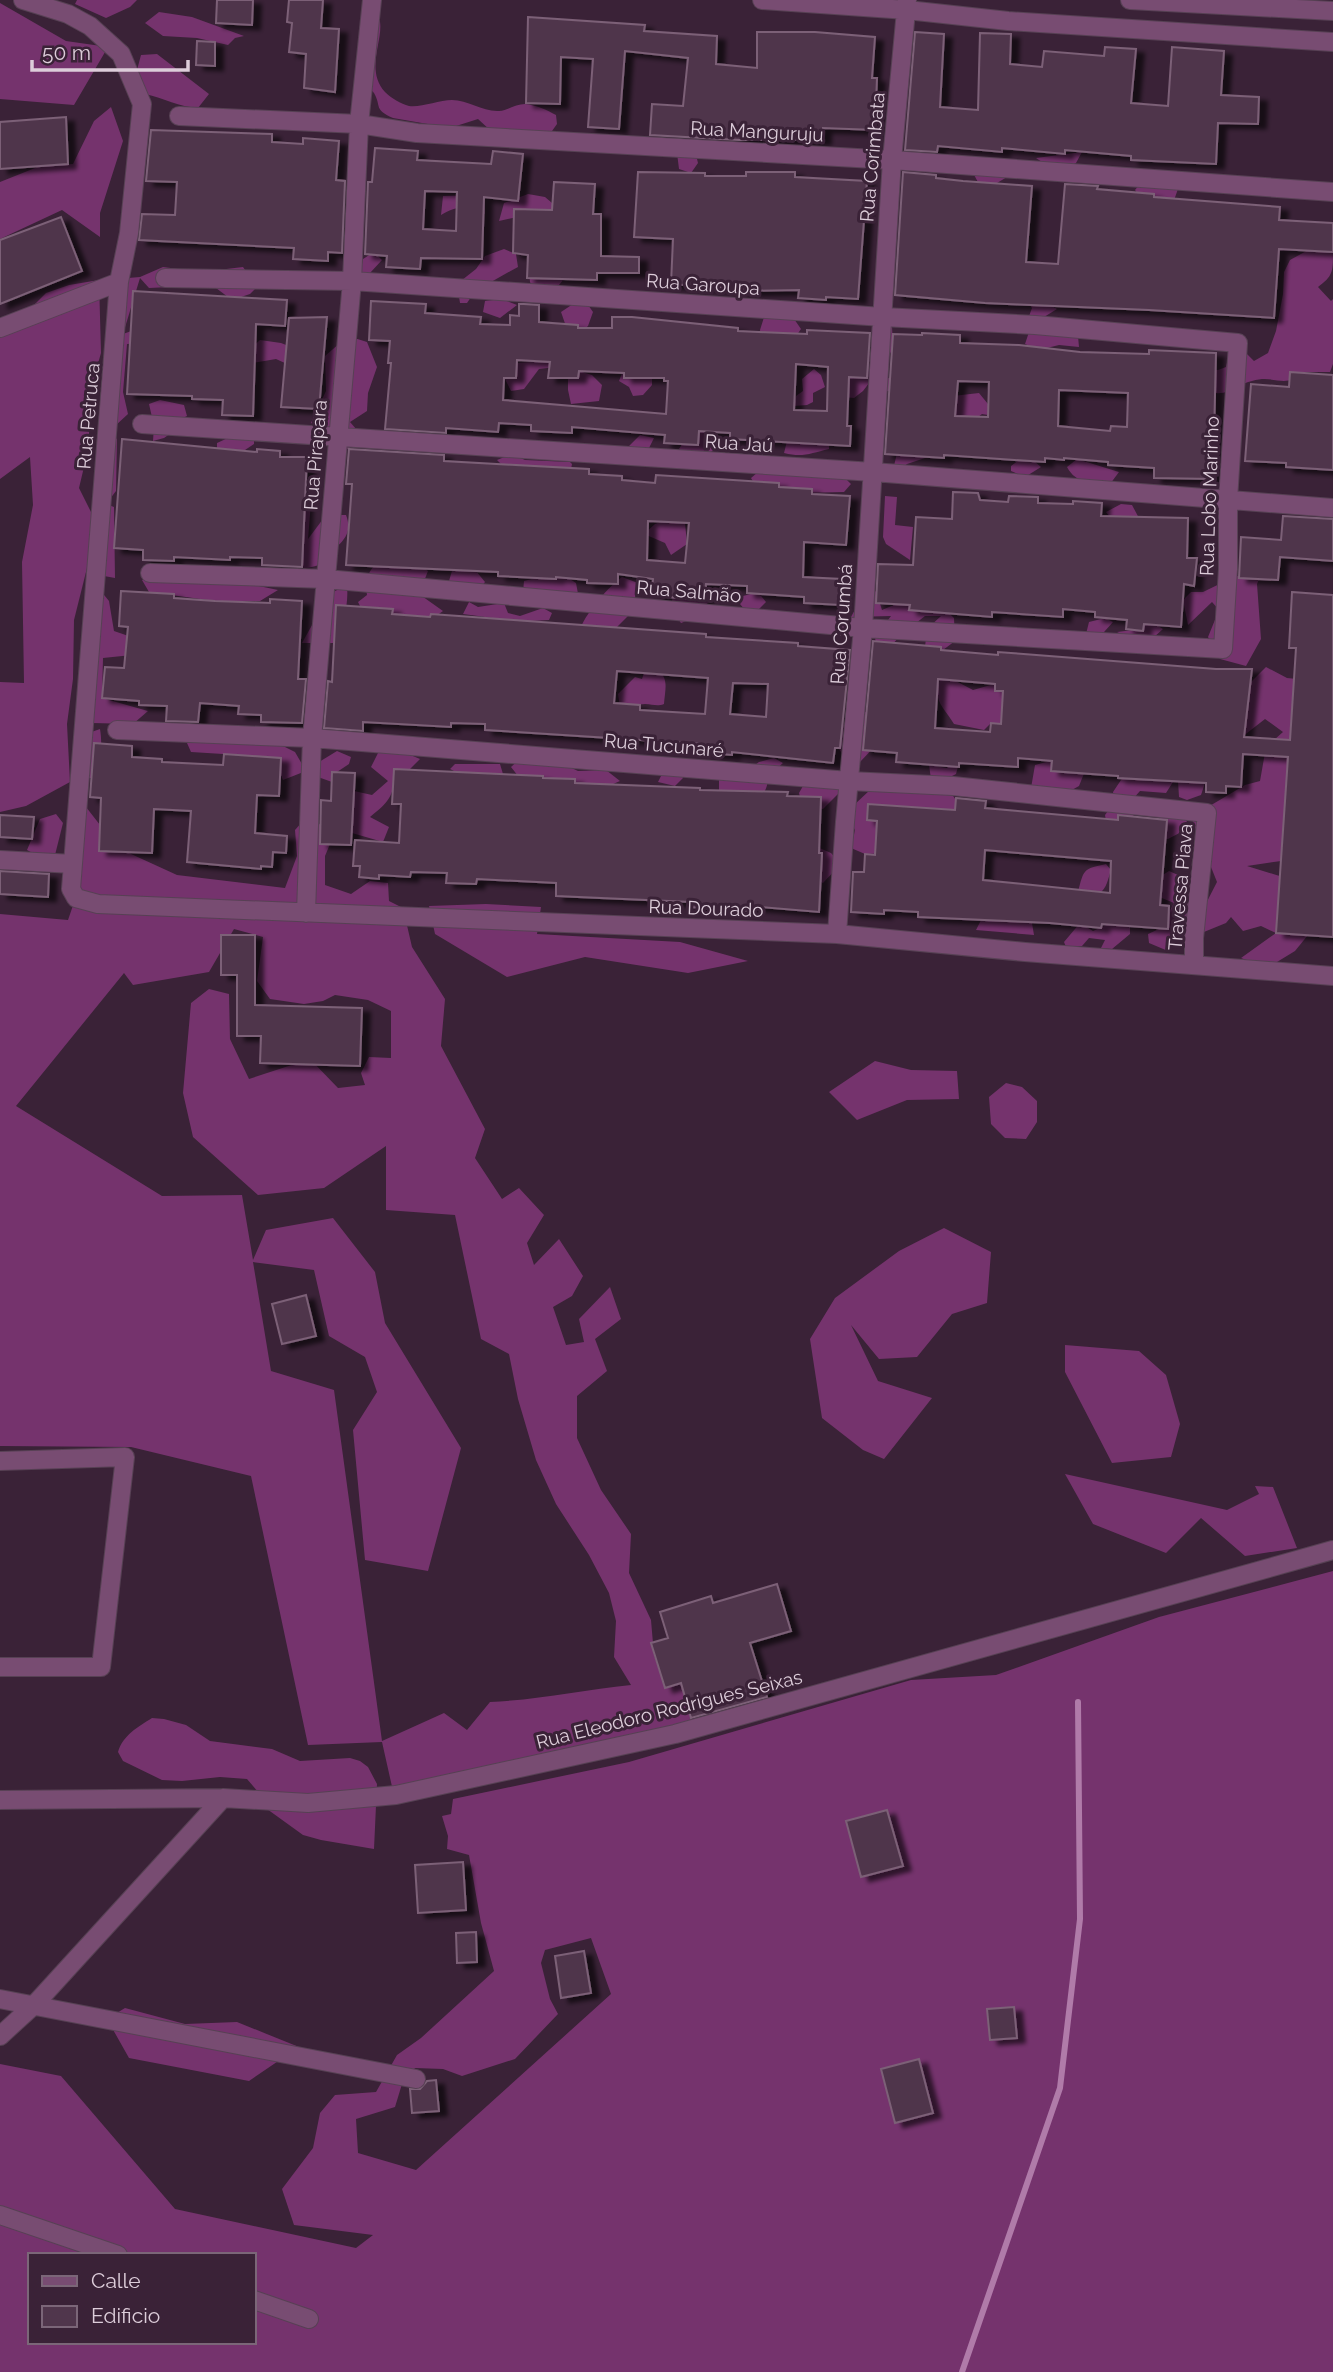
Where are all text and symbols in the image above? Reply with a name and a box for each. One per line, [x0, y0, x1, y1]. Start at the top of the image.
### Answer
scale bar [32, 28, 187, 72]
text: 50 m [42, 40, 91, 65]
street label: Rua Corimbata [855, 91, 889, 223]
street label: Rua Manguruju [690, 117, 824, 145]
street label: Rua Garoupa [645, 269, 761, 299]
street label: Rua Petruca [72, 362, 104, 470]
street label: Rua Pirapara [299, 399, 331, 511]
street label: Rua Lobo Marinho [1195, 416, 1223, 576]
street label: Rua Jaú [704, 430, 774, 456]
street label: Rua Corumbá [826, 563, 856, 685]
street label: Rua Salmão [636, 575, 742, 607]
street label: Rua Tucunaré [603, 729, 725, 761]
street label: Travessa Piava [1163, 823, 1197, 951]
street label: Rua Dourado [648, 895, 764, 921]
street label: Rua Eleodoro Rodrigues Seixas [534, 1665, 804, 1753]
legend [28, 2253, 256, 2344]
text: Calle [91, 2268, 141, 2293]
text: Edificio [91, 2303, 160, 2328]

